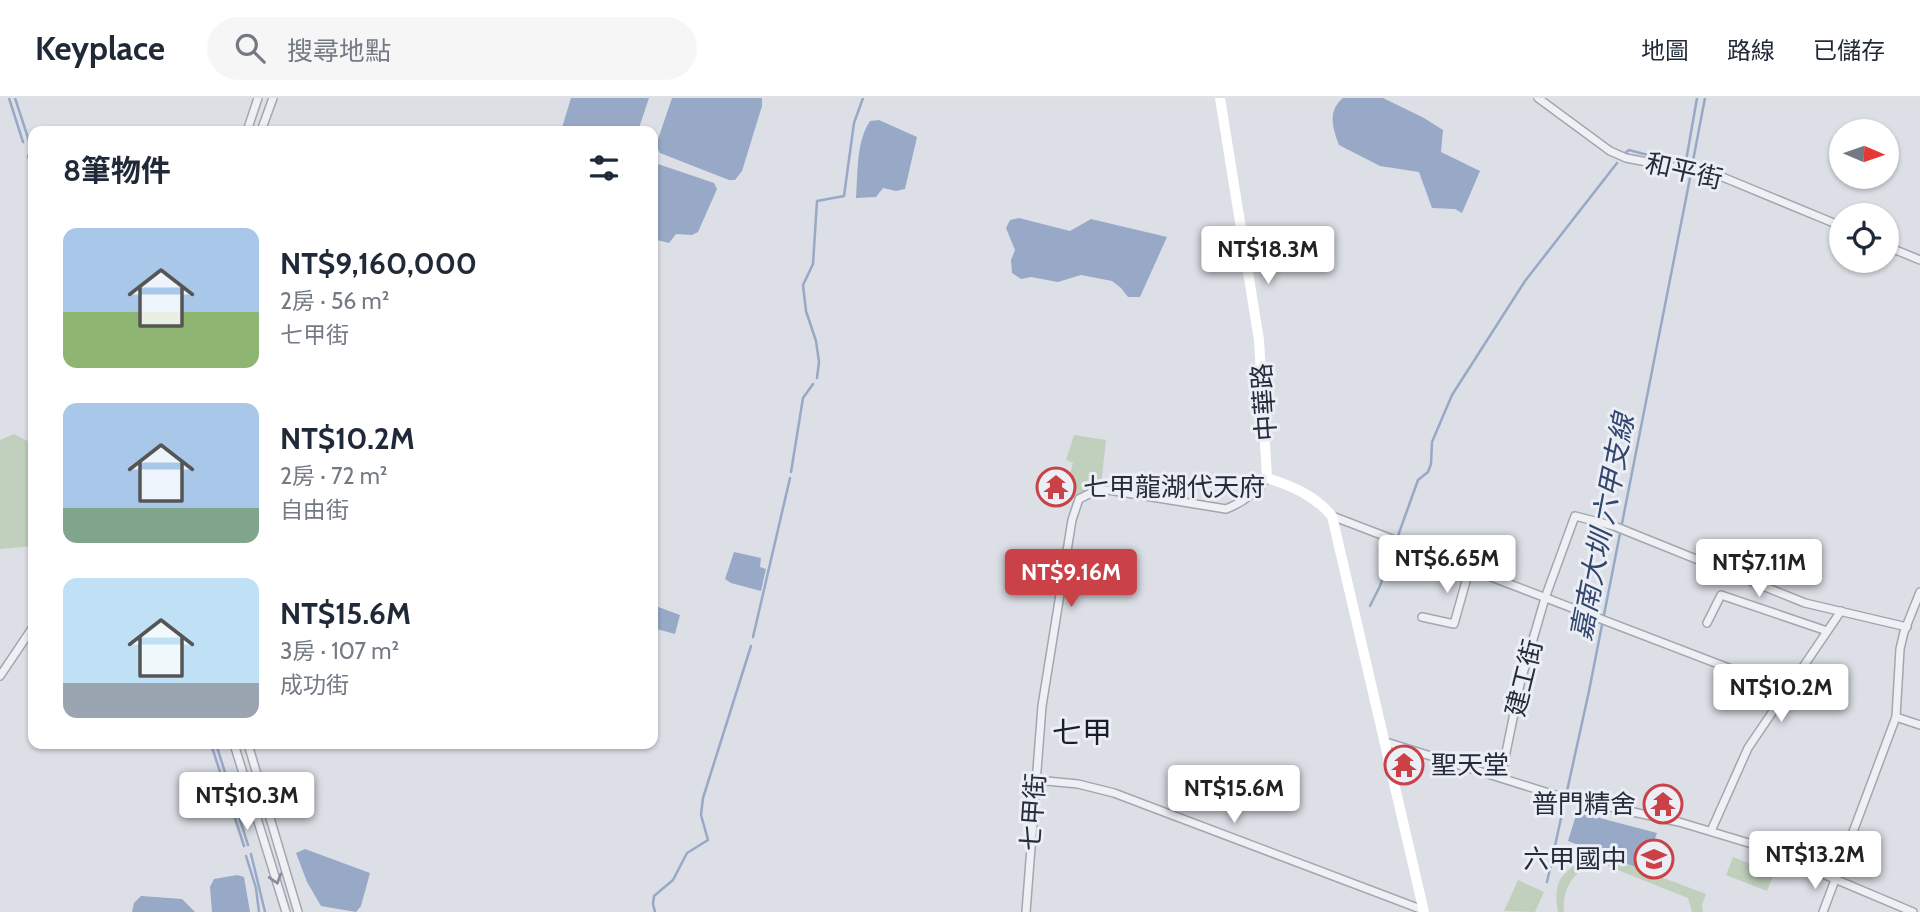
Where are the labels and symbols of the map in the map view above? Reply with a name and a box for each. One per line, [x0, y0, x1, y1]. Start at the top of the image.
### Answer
north arrow [1829, 119, 1899, 189]
street label: 和平街 [1642, 147, 1726, 195]
pin: NT$18.3M [1196, 226, 1340, 286]
street label: 中華路 [1245, 362, 1283, 442]
water label: 嘉南大圳 六甲支線 [1563, 408, 1641, 643]
temple icon: 七甲龍湖代天府 [1035, 466, 1077, 508]
place label: 七甲龍湖代天府 [1083, 471, 1265, 503]
pin: NT$6.65M [1375, 536, 1519, 595]
pin: NT$7.11M [1687, 540, 1831, 599]
pin: NT$9.16M [999, 550, 1143, 609]
street label: 建工街 [1499, 636, 1549, 720]
pin: NT$10.2M [1709, 664, 1853, 724]
district label: 七甲 [1052, 714, 1112, 751]
temple icon: 聖天堂 [1383, 744, 1425, 786]
place label: 聖天堂 [1431, 749, 1509, 781]
pin: NT$15.6M [1162, 766, 1306, 825]
pin: NT$10.3M [175, 772, 319, 832]
street label: 七甲街 [1014, 772, 1052, 852]
temple icon: 普門精舍 [1642, 783, 1684, 825]
place label: 普門精舍 [1532, 788, 1636, 820]
pin: NT$13.2M [1743, 832, 1887, 891]
school or university icon: 六甲國中 [1633, 838, 1675, 880]
place label: 六甲國中 [1523, 843, 1627, 875]
one-way arrow [267, 873, 282, 885]

